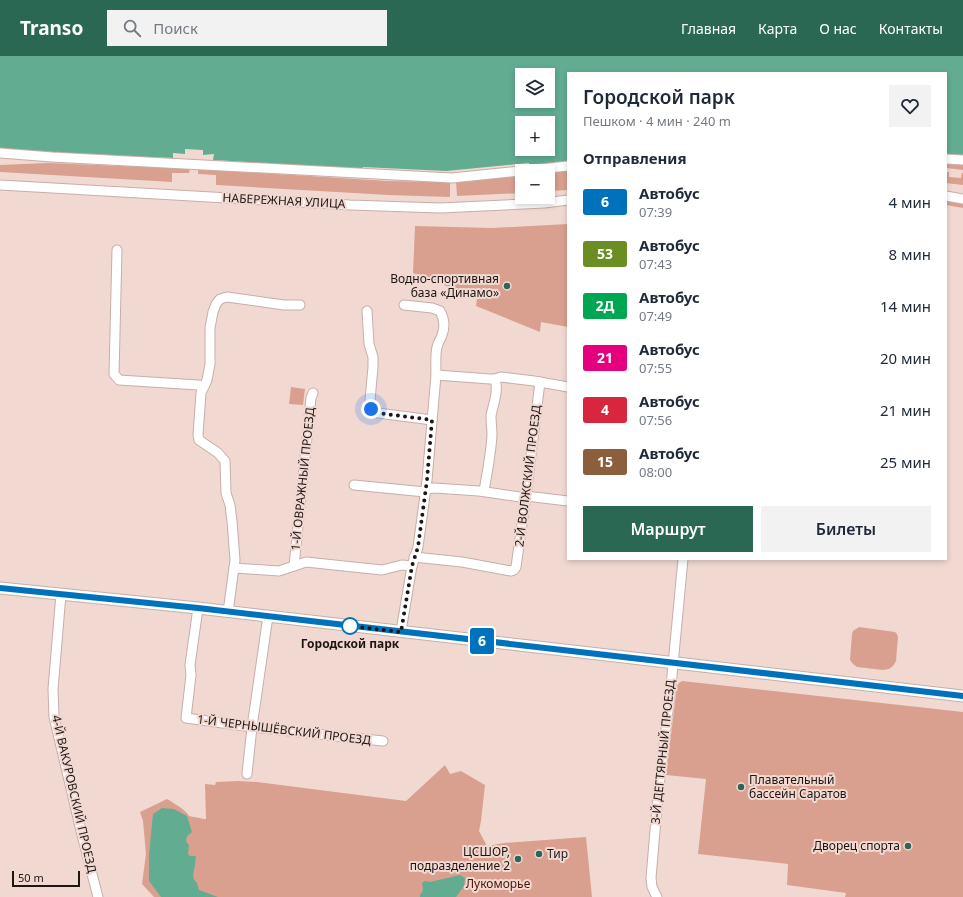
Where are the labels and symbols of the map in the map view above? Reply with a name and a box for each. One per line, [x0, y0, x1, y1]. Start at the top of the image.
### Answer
street label: НАБЕРЕЖНАЯ УЛИЦА [222, 189, 346, 212]
place label: Водно-спортивная база «Динамо» [390, 270, 499, 301]
marker: Водно-спортивная база «Динамо» [502, 281, 512, 291]
your location [361, 399, 381, 419]
street label: 2-Й ВОЛЖСКИЙ ПРОЕЗД [510, 404, 545, 548]
street label: 1-Й ОВРАЖНЫЙ ПРОЕЗД [287, 406, 319, 551]
marker: Городской парк [341, 617, 359, 635]
line badge: 6 [469, 628, 495, 654]
place label: Городской парк [301, 635, 400, 652]
street label: 3-Й ДЕГТЯРНЫЙ ПРОЕЗД [646, 679, 679, 825]
street label: 1-Й ЧЕРНЫШЁВСКИЙ ПРОЕЗД [196, 710, 372, 749]
street label: 4-Й ВАКУРОВСКИЙ ПРОЕЗД [48, 713, 101, 875]
place label: Плавательный бассейн Саратов [749, 771, 847, 802]
marker: Плавательный бассейн Саратов [736, 782, 746, 792]
place label: Дворец спорта [813, 837, 900, 854]
marker: Дворец спорта [903, 841, 913, 851]
place label: ЦСШОР, подразделение 2 [410, 843, 510, 874]
place label: Тир [547, 845, 568, 862]
marker: Тир [534, 849, 544, 859]
marker: ЦСШОР, подразделение 2 [513, 854, 523, 864]
scale bar [12, 869, 80, 888]
park label: Лукоморье [466, 875, 531, 892]

